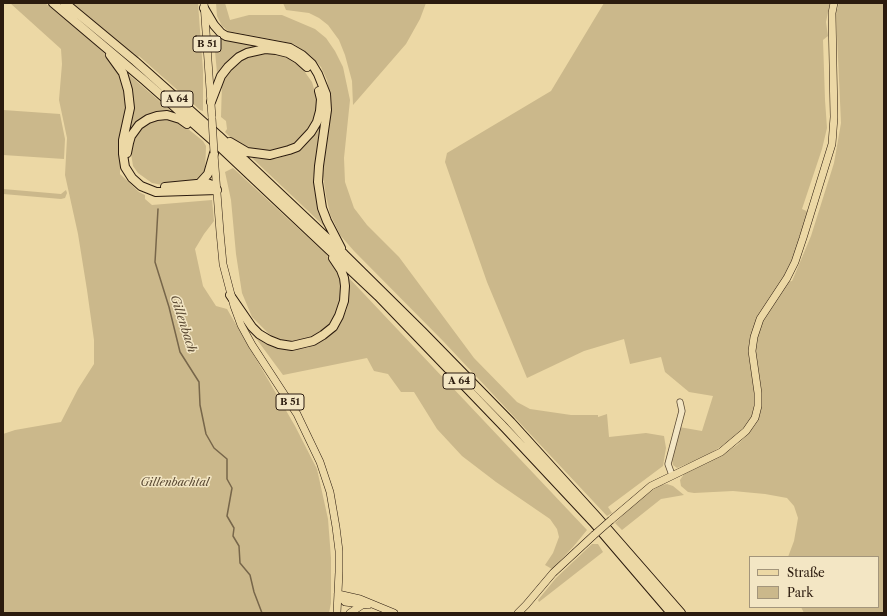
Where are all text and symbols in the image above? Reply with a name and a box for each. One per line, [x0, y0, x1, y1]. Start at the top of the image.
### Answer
road number: B 51 [193, 36, 221, 52]
road number: A 64 [161, 91, 193, 107]
water label: Gillenbach [167, 293, 199, 355]
road number: A 64 [443, 373, 475, 389]
road number: B 51 [276, 394, 304, 410]
park label: Gillenbachtal [141, 476, 209, 490]
legend [749, 556, 879, 608]
text: Straße [787, 565, 825, 580]
text: Park [787, 585, 813, 600]

